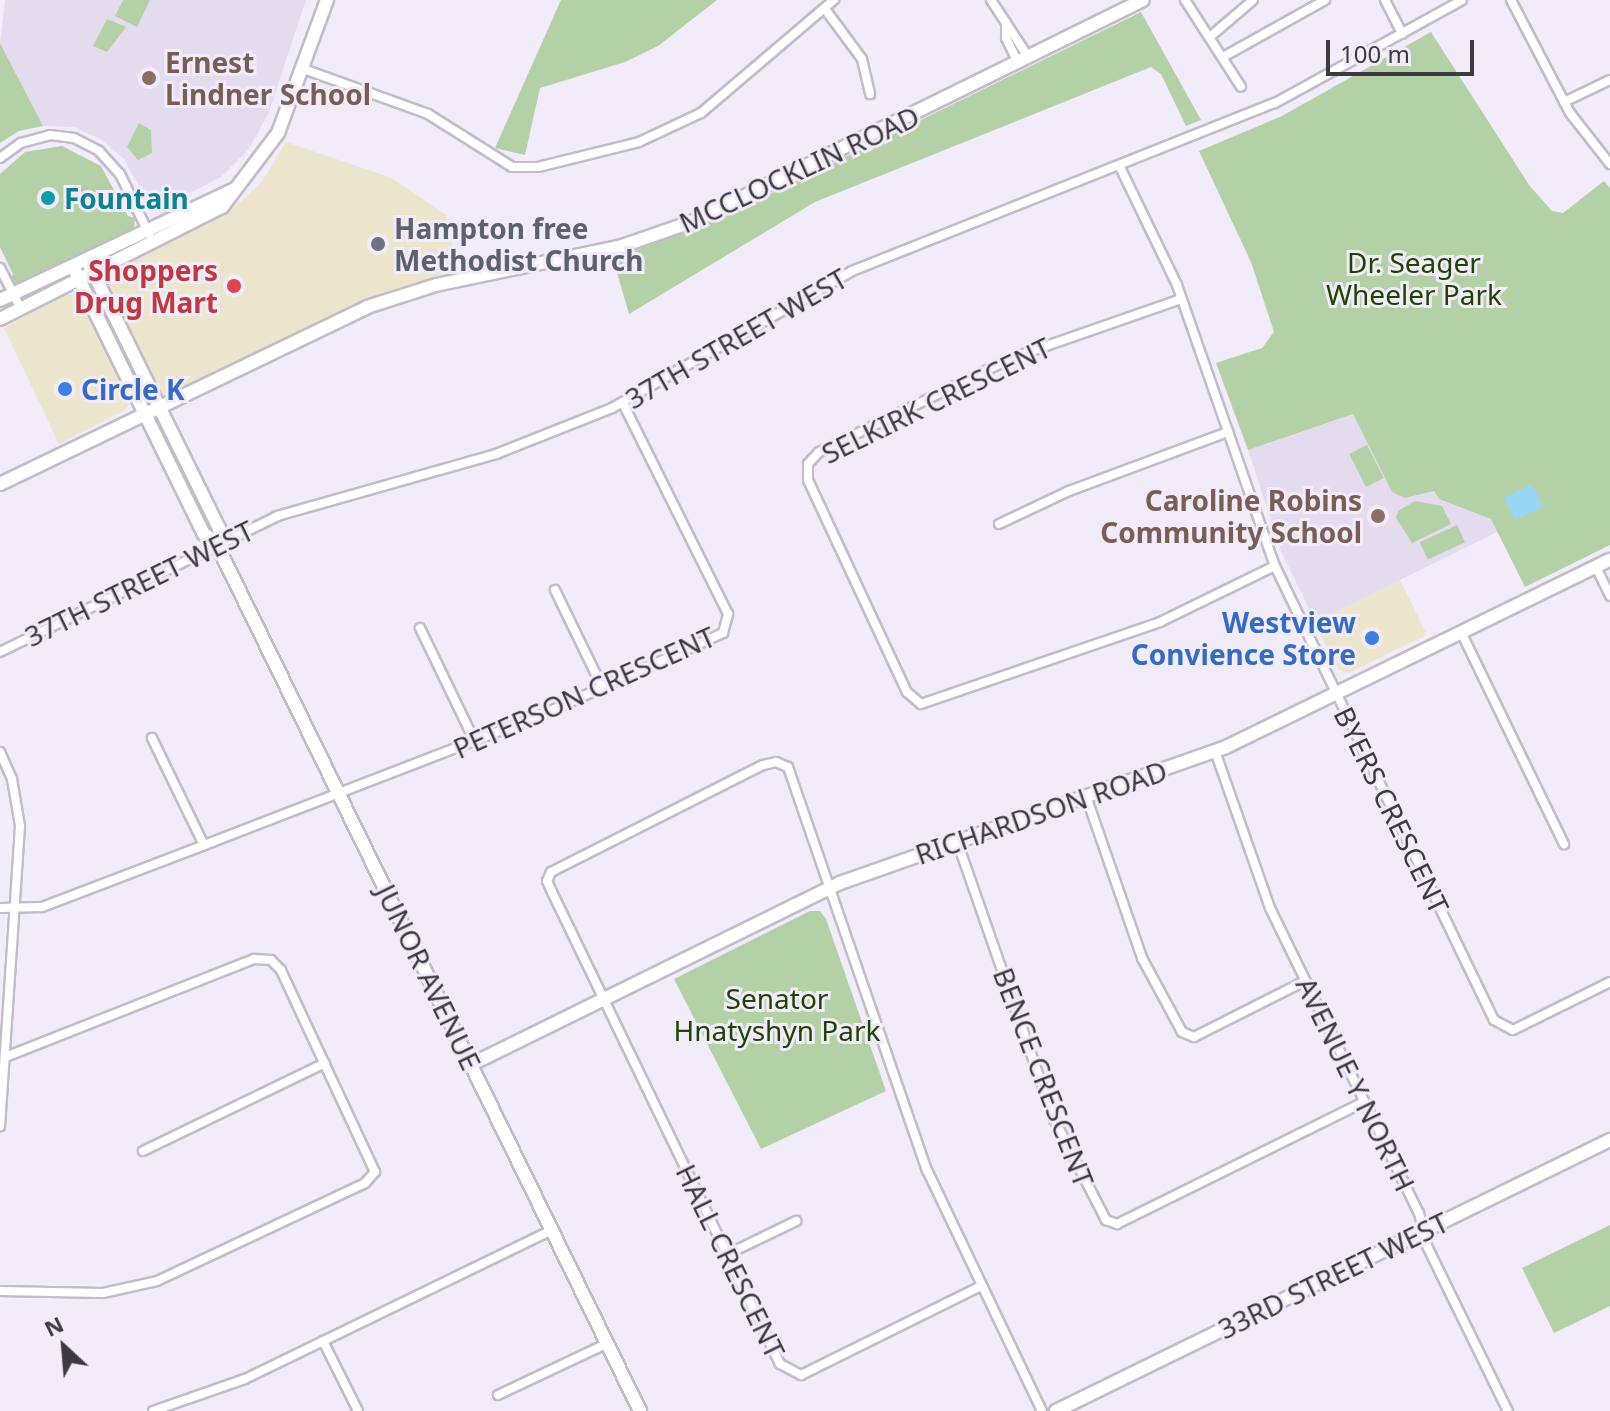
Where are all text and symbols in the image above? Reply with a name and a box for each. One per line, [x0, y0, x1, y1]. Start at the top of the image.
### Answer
scale bar [1330, 24, 1478, 74]
text: 100 m [1340, 37, 1410, 70]
place label: Ernest Lindner School [165, 45, 371, 111]
marker: Ernest Lindner School [140, 69, 158, 87]
street label: MCCLOCKLIN ROAD [674, 99, 924, 239]
place label: Fountain [64, 181, 189, 215]
marker: Fountain [39, 189, 57, 207]
place label: Hampton free Methodist Church [394, 211, 644, 277]
marker: Hampton free Methodist Church [369, 235, 387, 253]
park label: Dr. Seager Wheeler Park [1326, 245, 1502, 311]
place label: Shoppers Drug Mart [74, 253, 218, 319]
street label: 37TH STREET WEST [619, 261, 853, 415]
marker: Shoppers Drug Mart [225, 277, 243, 295]
street label: SELKIRK CRESCENT [816, 330, 1056, 470]
place label: Circle K [81, 372, 185, 406]
marker: Circle K [56, 380, 74, 398]
place label: Caroline Robins Community School [1100, 483, 1362, 549]
marker: Caroline Robins Community School [1369, 507, 1387, 525]
street label: 37TH STREET WEST [19, 513, 259, 653]
place label: Westview Convience Store [1131, 605, 1356, 671]
street label: PETERSON CRESCENT [448, 619, 720, 765]
marker: Westview Convience Store [1363, 629, 1381, 647]
street label: BYERS CRESCENT [1327, 701, 1457, 919]
street label: RICHARDSON ROAD [911, 753, 1171, 871]
street label: JUNOR AVENUE [370, 879, 488, 1075]
street label: BENCE CRESCENT [987, 963, 1101, 1191]
street label: AVENUE Y NORTH [1290, 972, 1422, 1196]
park label: Senator Hnatyshyn Park [674, 981, 880, 1047]
street label: HALL CRESCENT [670, 1159, 792, 1363]
street label: 33RD STREET WEST [1212, 1205, 1454, 1345]
north arrow [24, 1307, 104, 1387]
text: N [39, 1308, 68, 1343]

